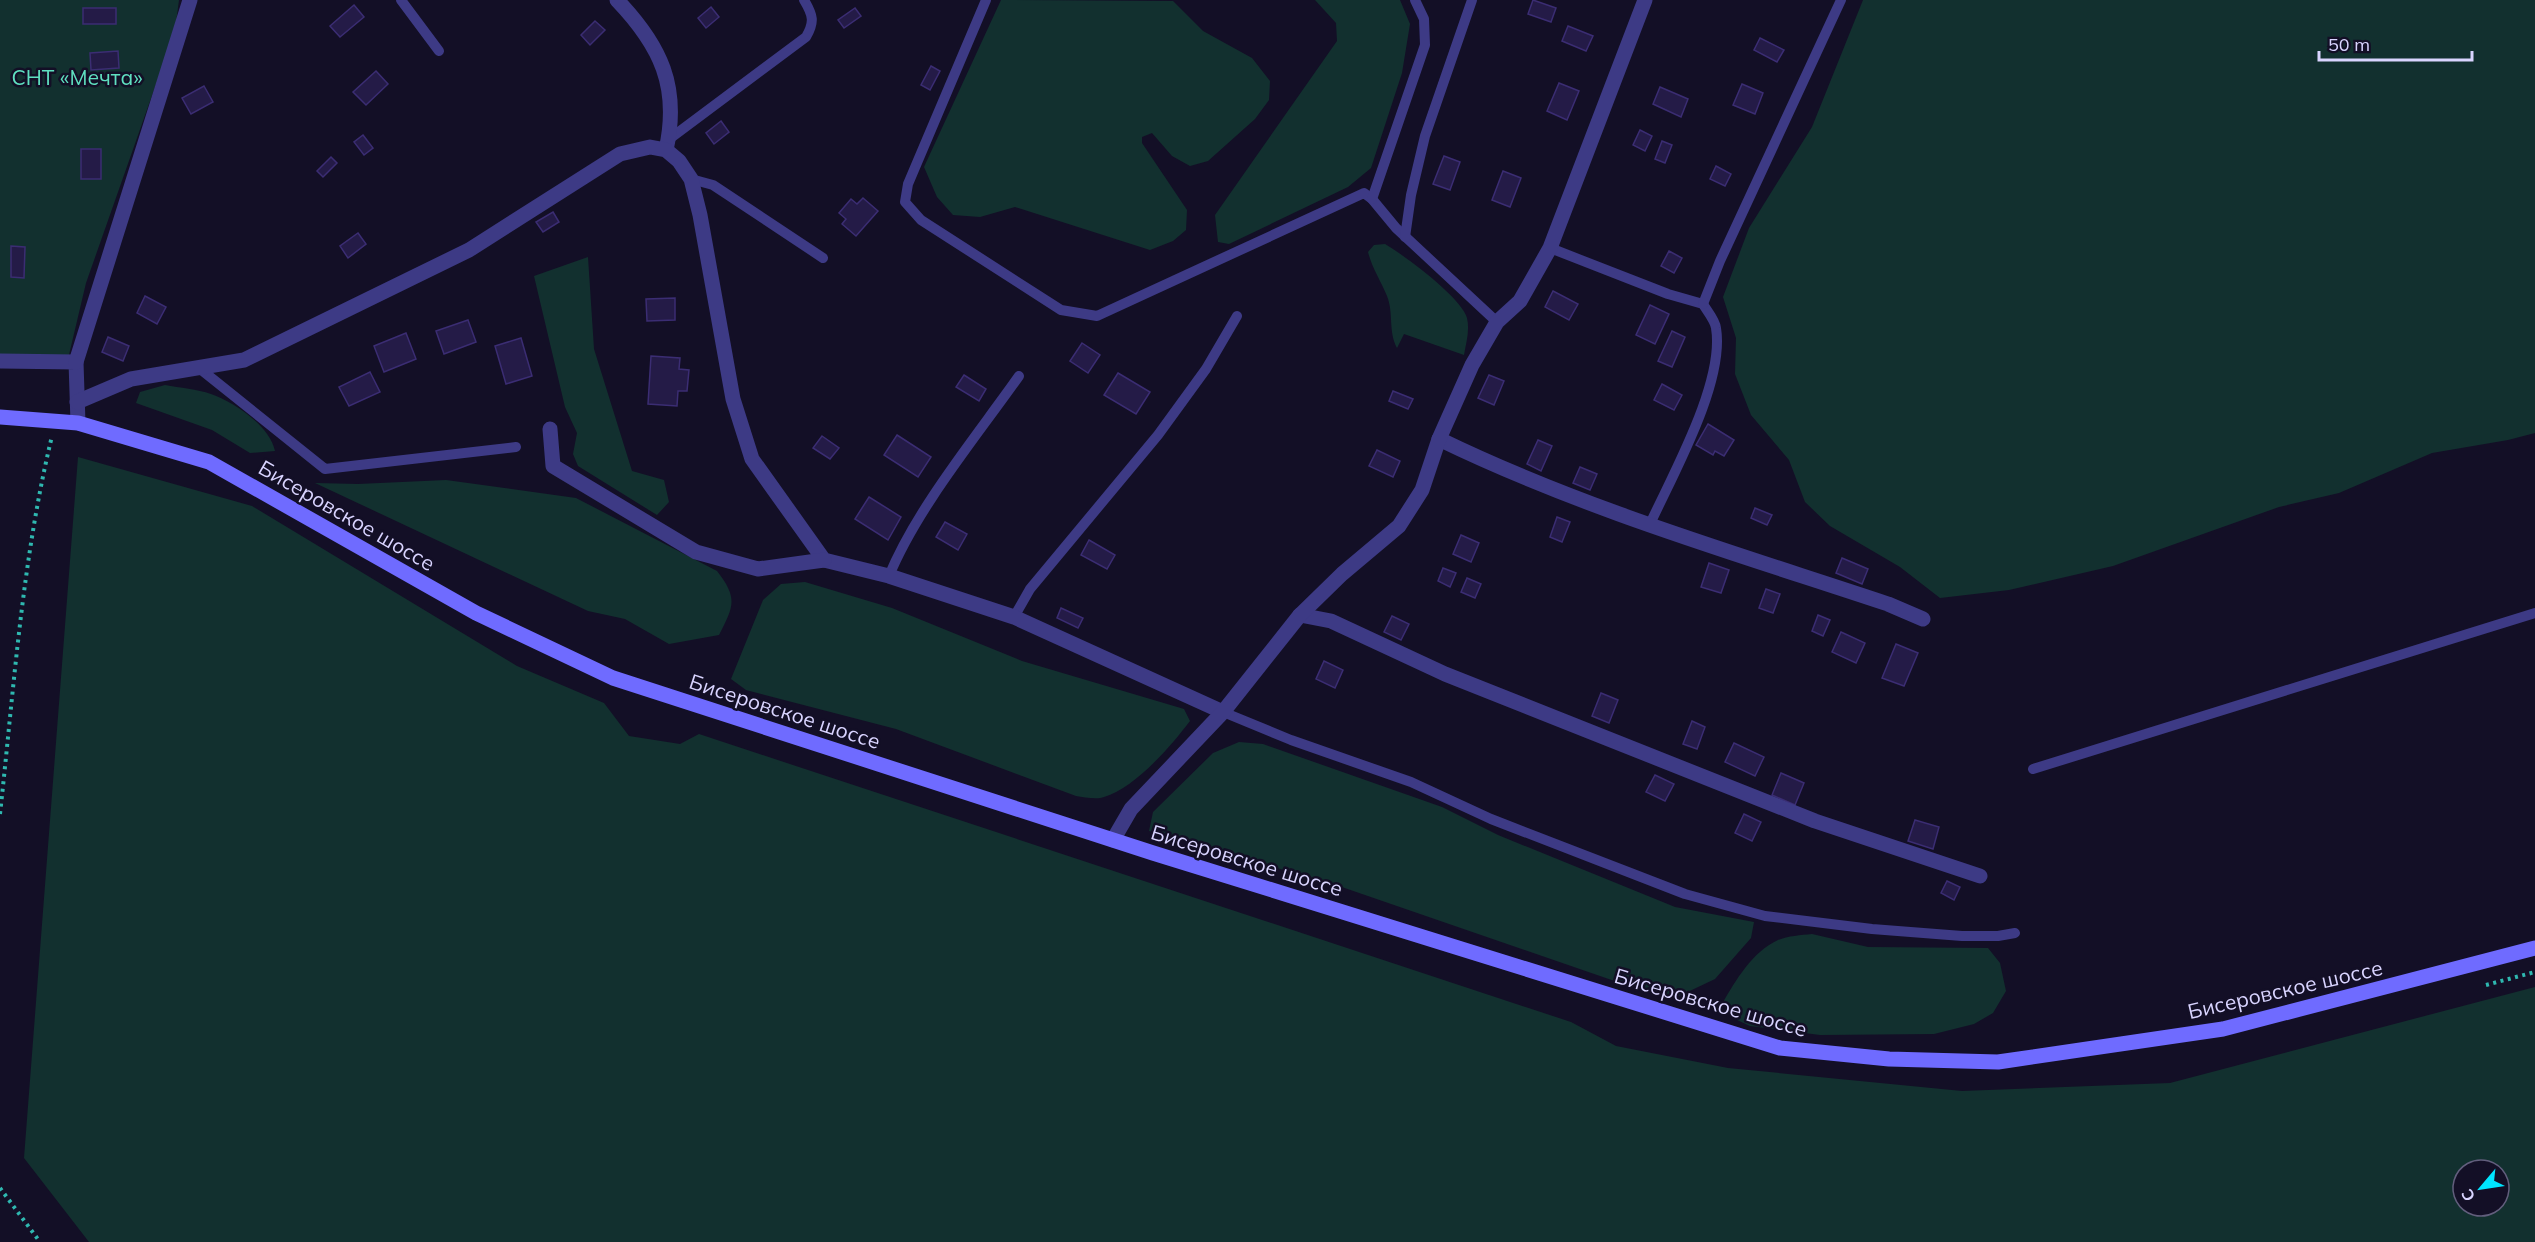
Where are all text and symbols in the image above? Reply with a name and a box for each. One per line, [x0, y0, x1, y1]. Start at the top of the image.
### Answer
scale bar [2319, 24, 2472, 62]
text: 50 m [2328, 33, 2370, 56]
park label: СНТ «Мечта» [11, 64, 143, 90]
street label: Бисеровское шоссе [254, 454, 440, 576]
street label: Бисеровское шоссе [686, 668, 884, 754]
street label: Бисеровское шоссе [1148, 818, 1346, 902]
street label: Бисеровское шоссе [2185, 954, 2385, 1024]
street label: Бисеровское шоссе [1612, 962, 1810, 1042]
north arrow [2451, 1158, 2511, 1218]
text: С [2456, 1186, 2479, 1205]

